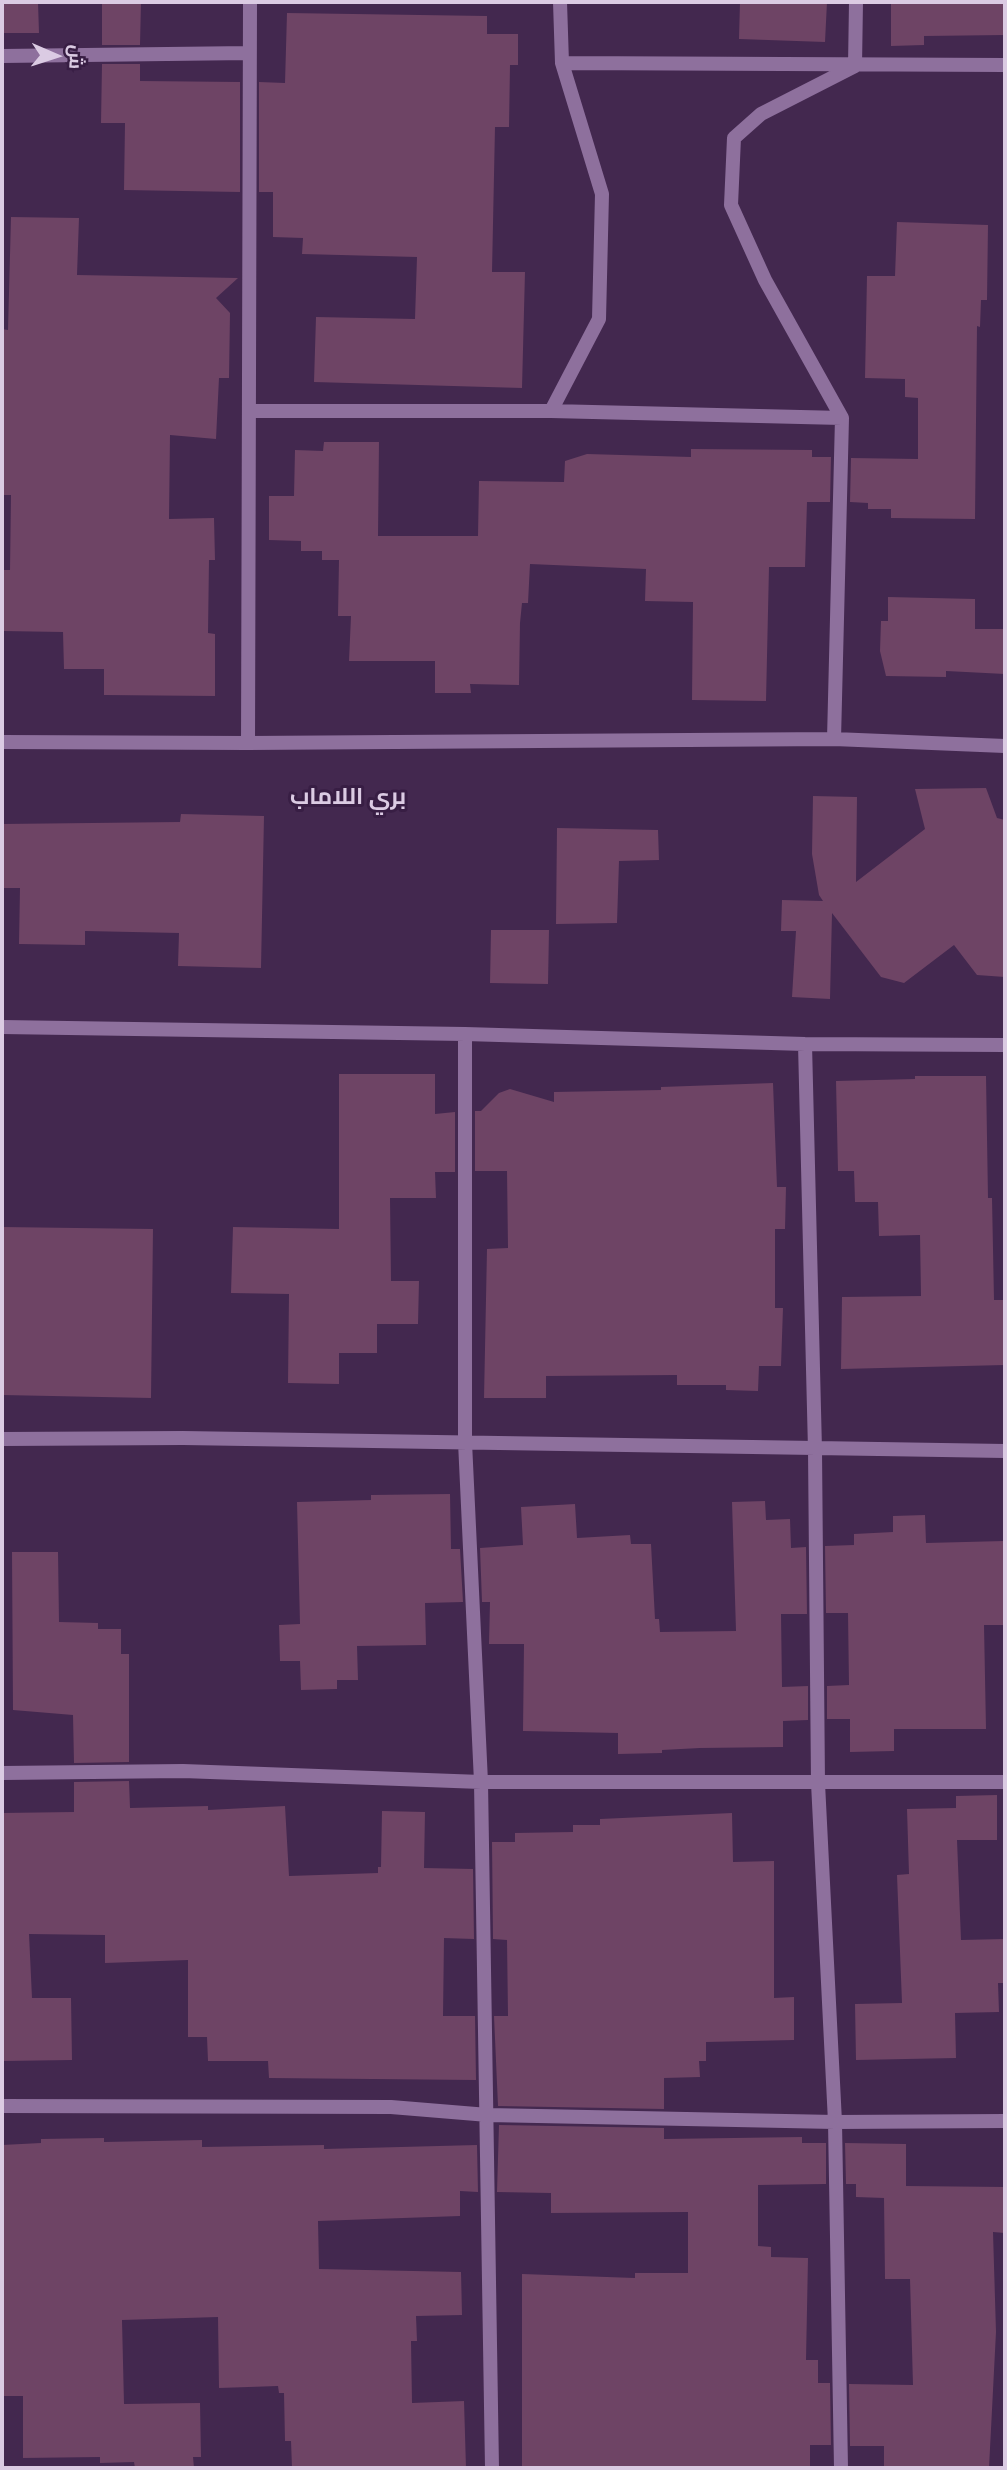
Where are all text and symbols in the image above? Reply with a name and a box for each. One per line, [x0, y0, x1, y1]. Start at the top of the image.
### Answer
north arrow [21, 21, 91, 91]
text: ش [64, 44, 90, 70]
district label: بري اللاماب [290, 783, 406, 811]

